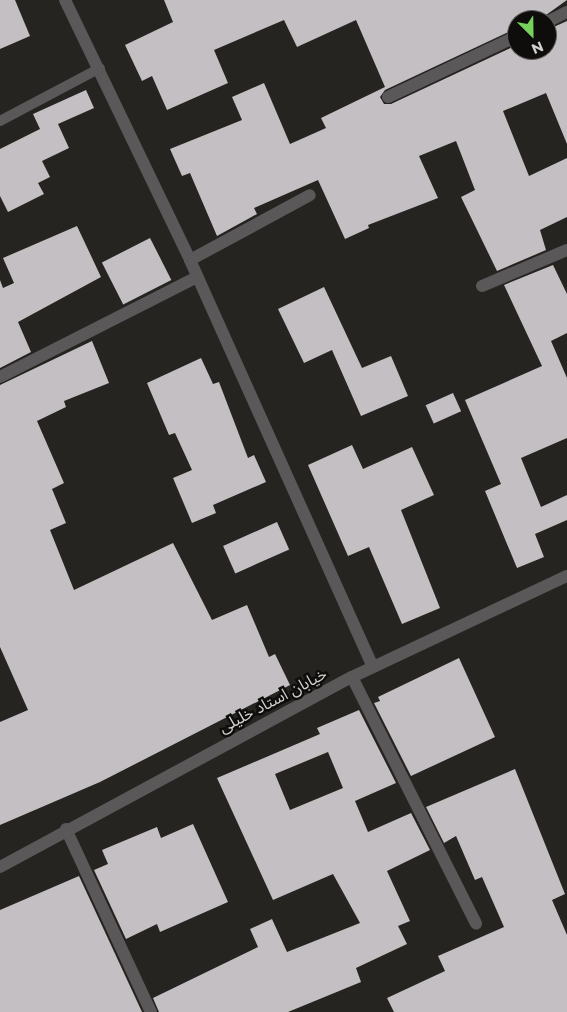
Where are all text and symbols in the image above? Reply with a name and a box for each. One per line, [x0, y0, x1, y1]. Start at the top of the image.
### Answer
north arrow [507, 10, 557, 60]
text: N [529, 37, 546, 58]
street label: خیابان استاد خلیلی [216, 664, 330, 738]

